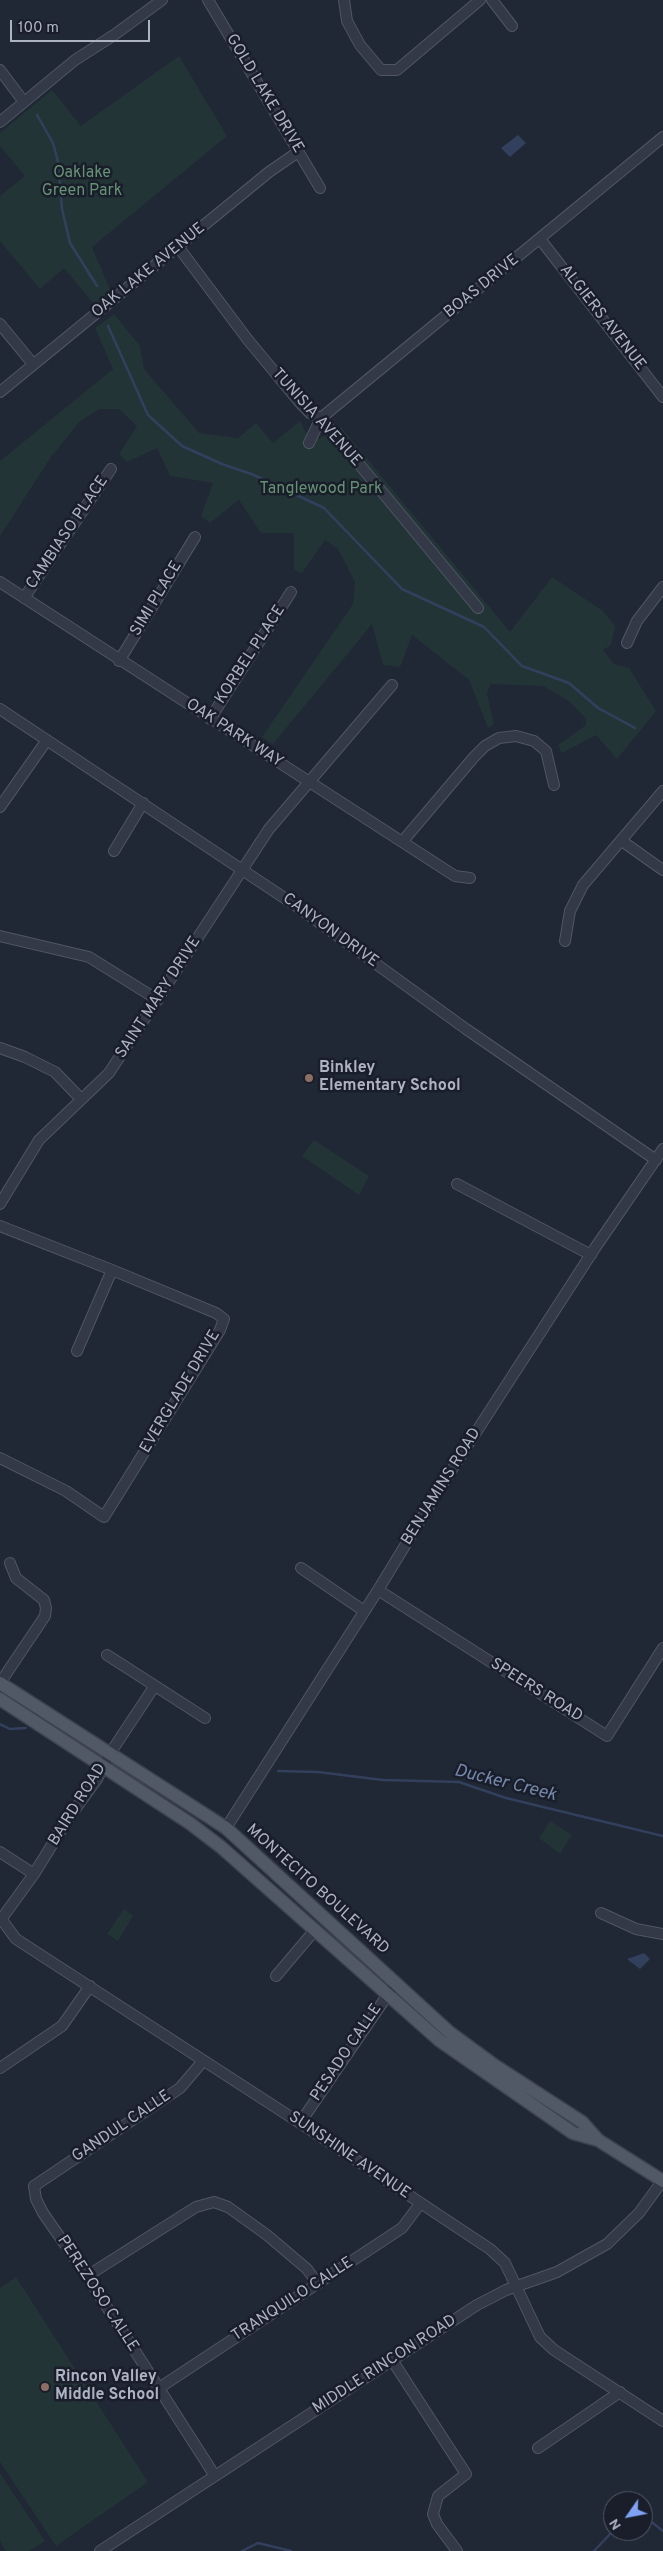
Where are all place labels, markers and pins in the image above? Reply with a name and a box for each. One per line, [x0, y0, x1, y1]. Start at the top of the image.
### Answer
place label: Binkley Elementary School [319, 1059, 461, 1097]
marker: Binkley Elementary School [303, 1072, 315, 1084]
place label: Rincon Valley Middle School [55, 2368, 159, 2406]
marker: Rincon Valley Middle School [39, 2381, 51, 2393]

